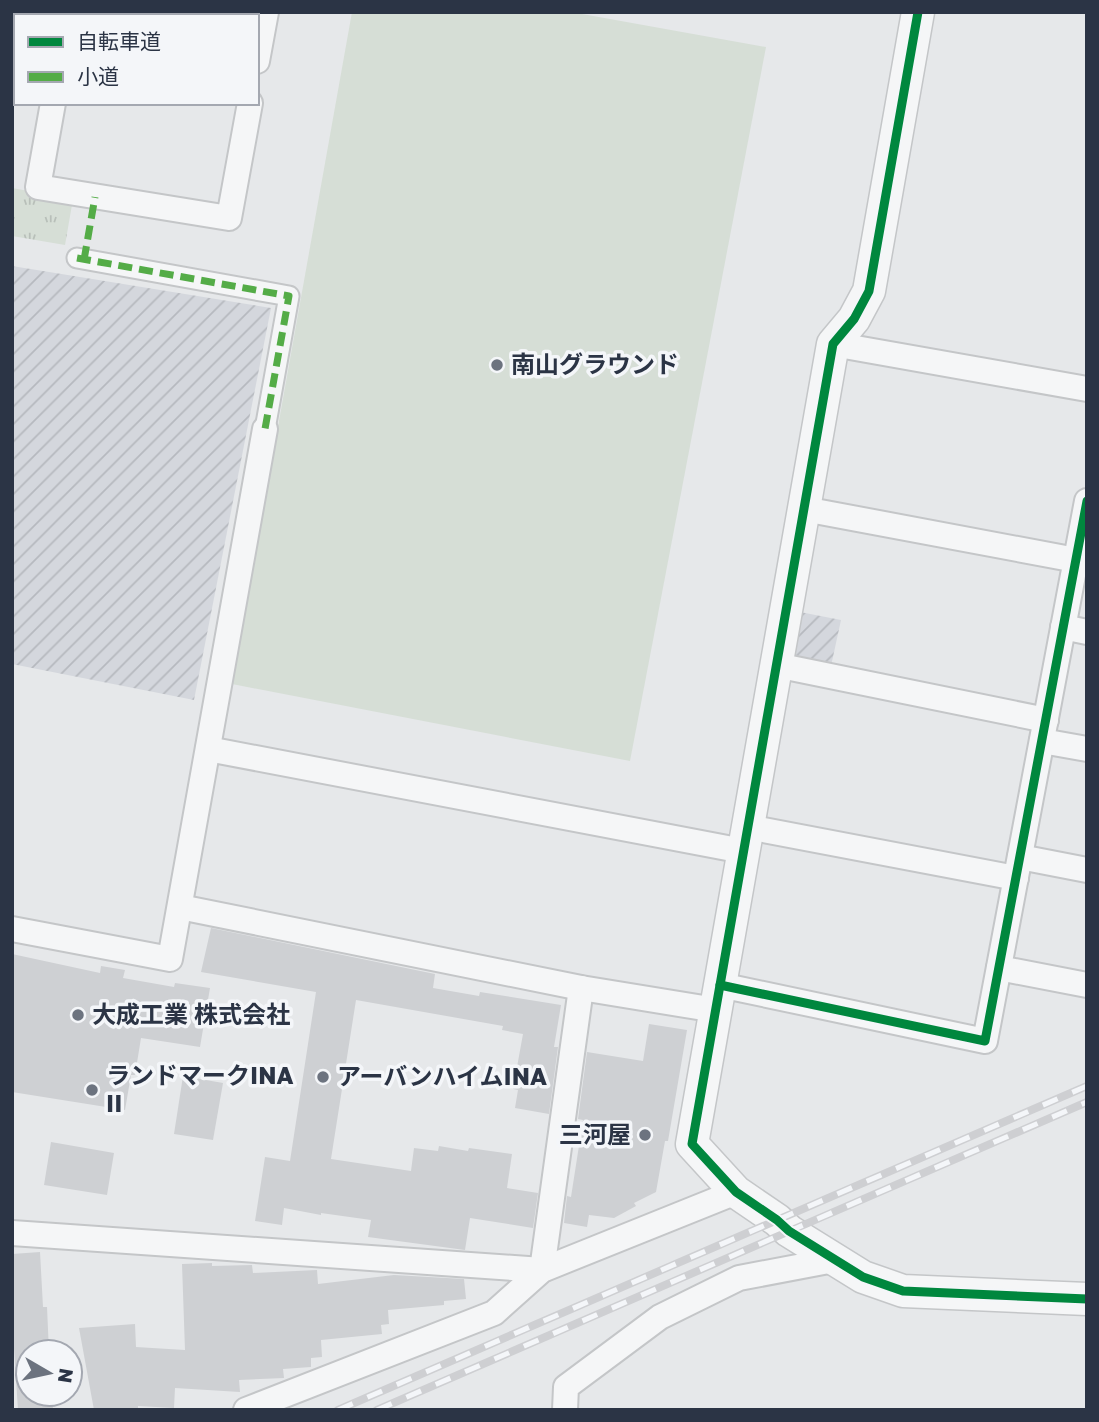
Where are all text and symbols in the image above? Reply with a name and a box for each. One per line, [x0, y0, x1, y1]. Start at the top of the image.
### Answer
legend [14, 14, 259, 105]
text: 自転車道 [77, 28, 161, 54]
text: 小道 [77, 63, 119, 89]
place label: 南山グラウンド [511, 349, 679, 378]
marker: 南山グラウンド [489, 357, 505, 373]
place label: 大成工業 株式会社 [92, 999, 290, 1028]
marker: 大成工業 株式会社 [70, 1007, 86, 1023]
place label: ランドマークINA II [106, 1060, 293, 1117]
place label: アーバンハイムINA [337, 1061, 547, 1090]
marker: アーバンハイムINA [315, 1069, 331, 1085]
marker: ランドマークINA II [84, 1082, 100, 1098]
place label: 三河屋 [559, 1119, 631, 1148]
marker: 三河屋 [637, 1127, 653, 1143]
north arrow [14, 1338, 84, 1408]
text: N [54, 1367, 79, 1385]

